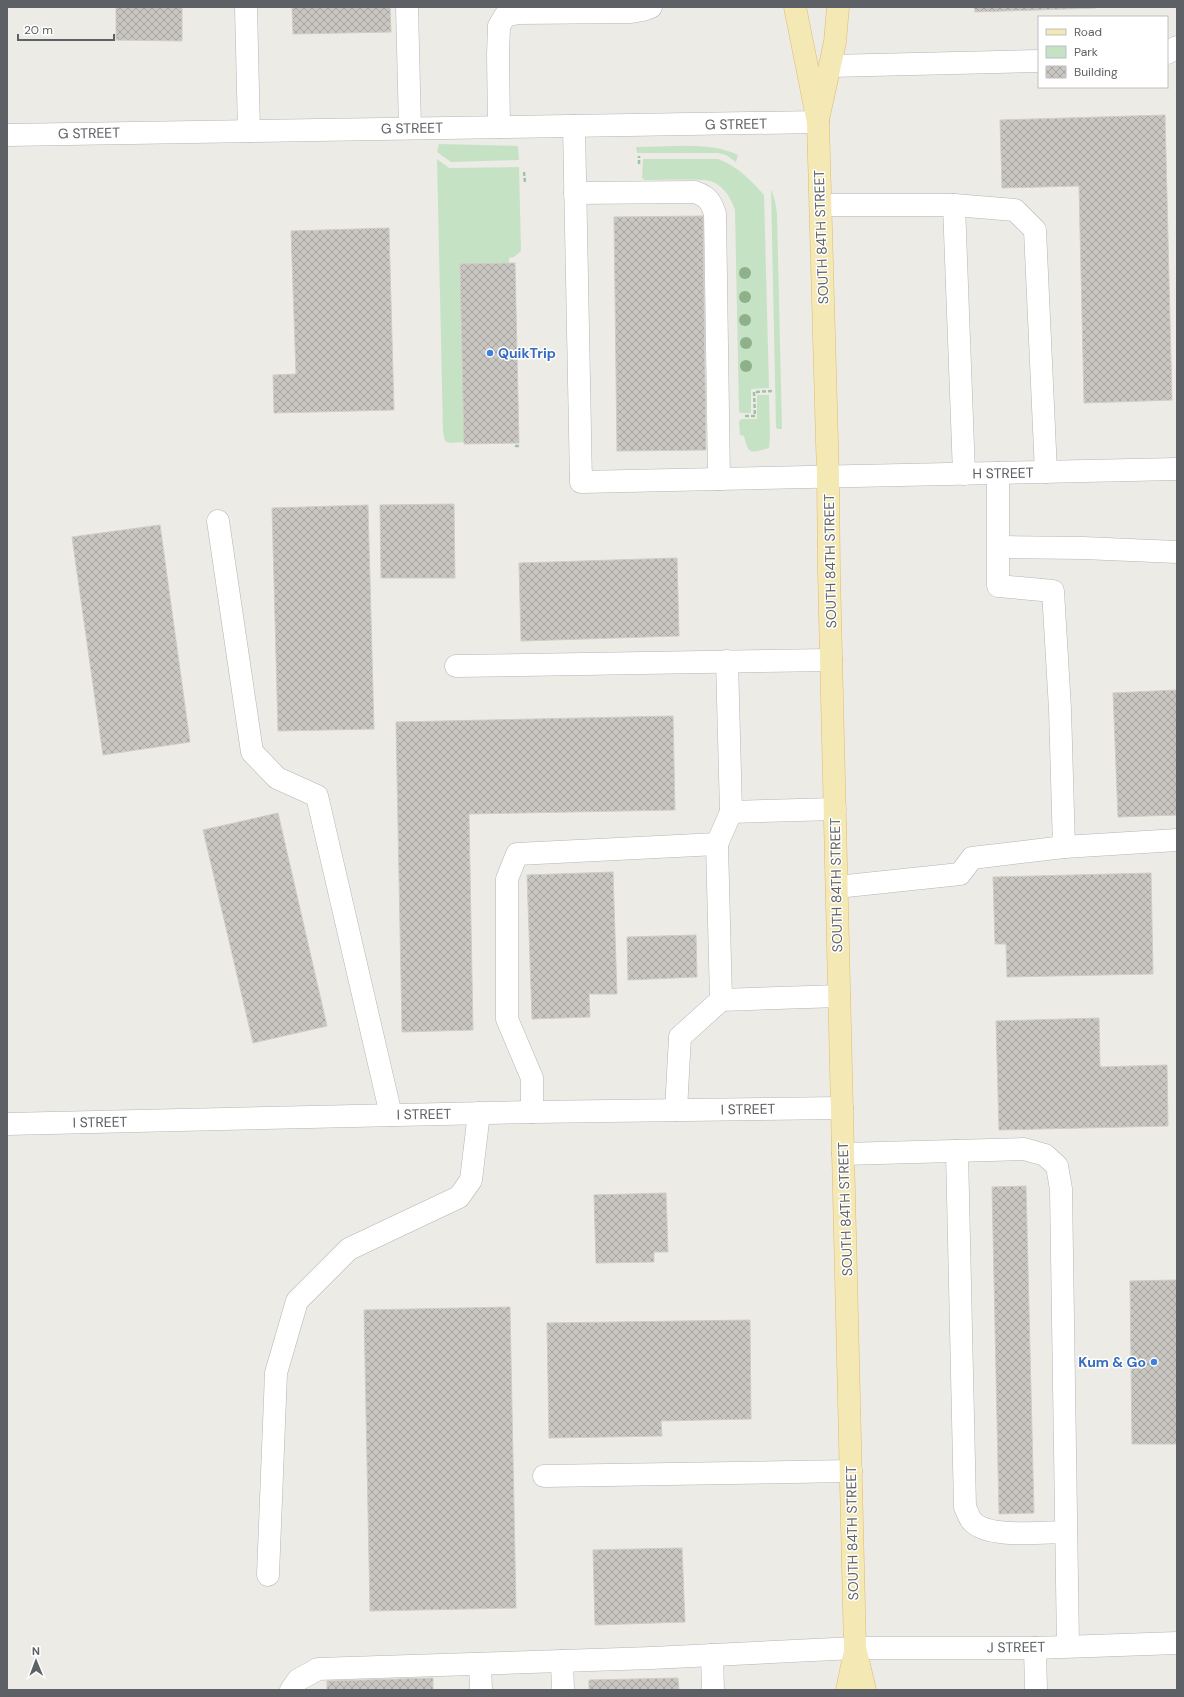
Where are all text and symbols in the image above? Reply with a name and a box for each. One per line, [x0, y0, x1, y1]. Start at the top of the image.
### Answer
scale bar [18, 16, 114, 42]
legend [1038, 16, 1168, 88]
text: 20 m [24, 22, 53, 38]
text: Road [1074, 24, 1102, 40]
text: Park [1074, 44, 1098, 60]
text: Building [1074, 64, 1118, 80]
street label: G STREET [705, 114, 767, 134]
street label: G STREET [381, 118, 443, 138]
street label: G STREET [58, 123, 120, 143]
street label: SOUTH 84TH STREET [810, 169, 832, 305]
place label: QuikTrip [498, 344, 556, 362]
marker: QuikTrip [485, 348, 495, 358]
street label: H STREET [972, 463, 1034, 483]
street label: SOUTH 84TH STREET [820, 493, 840, 628]
street label: SOUTH 84TH STREET [826, 817, 846, 952]
street label: I STREET [720, 1100, 776, 1118]
street label: I STREET [396, 1105, 452, 1123]
street label: I STREET [72, 1113, 128, 1131]
street label: SOUTH 84TH STREET [834, 1141, 856, 1277]
place label: Kum & Go [1078, 1353, 1146, 1371]
marker: Kum & Go [1149, 1357, 1159, 1367]
street label: SOUTH 84TH STREET [842, 1465, 862, 1600]
street label: J STREET [987, 1637, 1046, 1657]
north arrow [16, 1641, 56, 1681]
text: N [32, 1644, 40, 1658]

